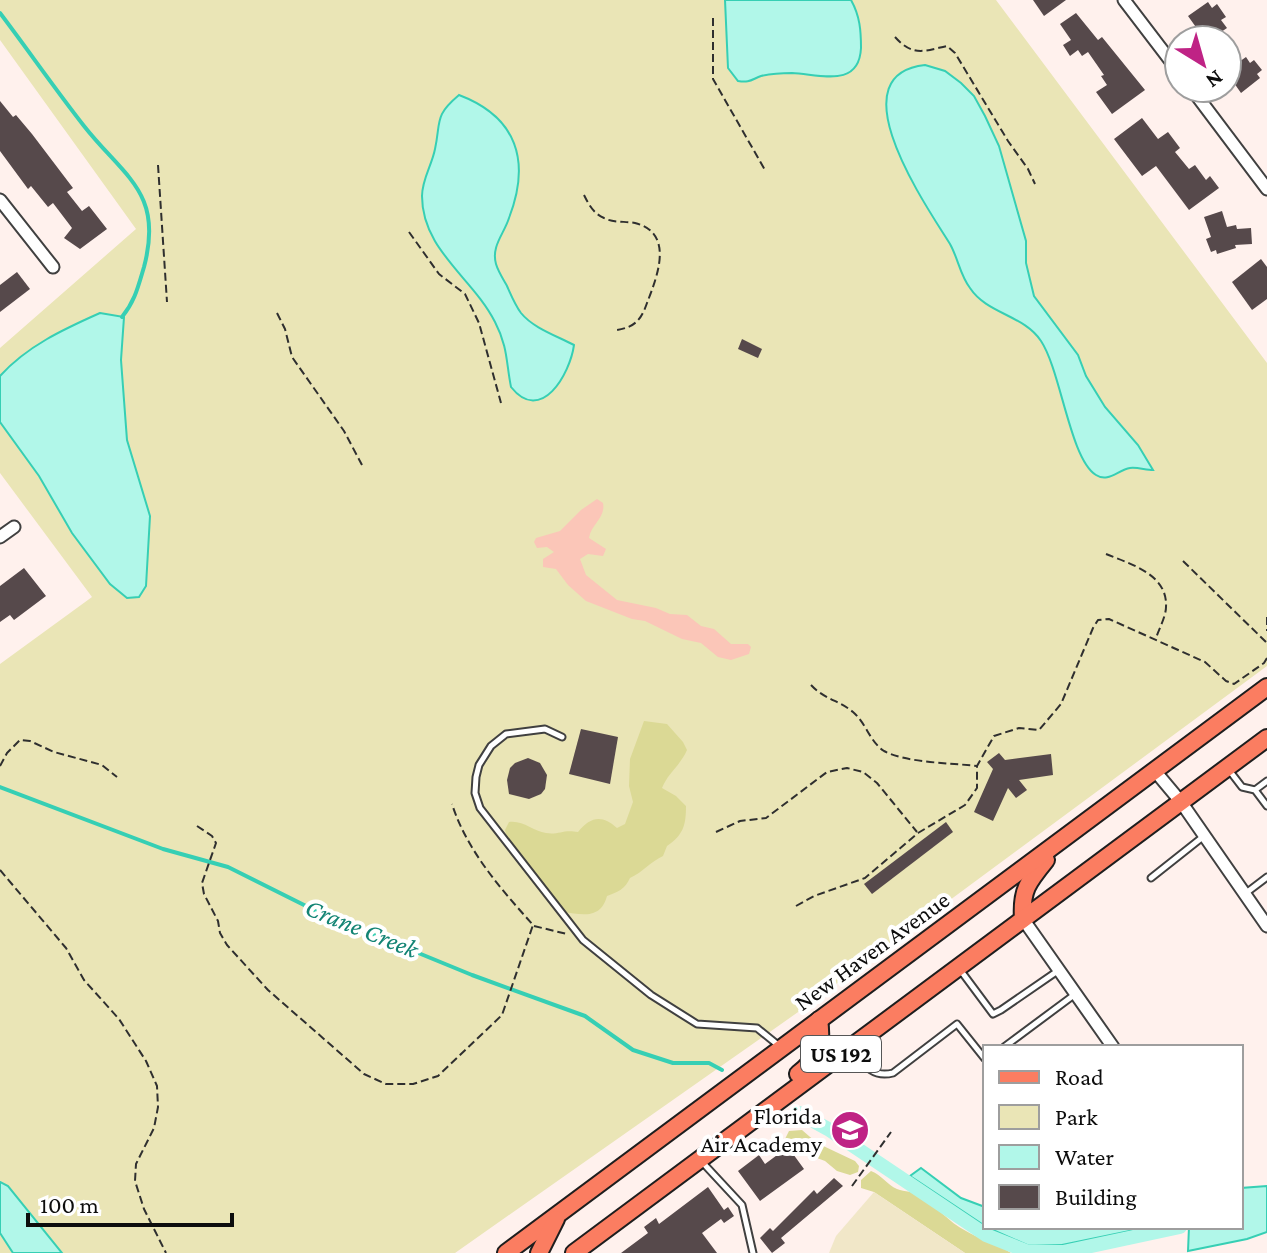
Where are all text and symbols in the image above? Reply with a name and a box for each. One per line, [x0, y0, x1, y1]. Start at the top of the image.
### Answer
north arrow [1163, 24, 1243, 104]
text: N [1201, 65, 1228, 94]
street label: New Haven Avenue [789, 885, 954, 1016]
water label: Crane Creek [301, 893, 424, 965]
road number: US 192 [801, 1036, 881, 1072]
legend [983, 1045, 1243, 1229]
text: Road [1055, 1063, 1104, 1090]
place label: Florida Air Academy [701, 1102, 823, 1157]
text: Park [1055, 1103, 1098, 1130]
school or university icon: Florida Air Academy [829, 1109, 871, 1151]
text: Water [1055, 1143, 1114, 1170]
scale bar [28, 1177, 232, 1227]
text: Building [1055, 1183, 1137, 1210]
text: 100 m [40, 1191, 99, 1218]

